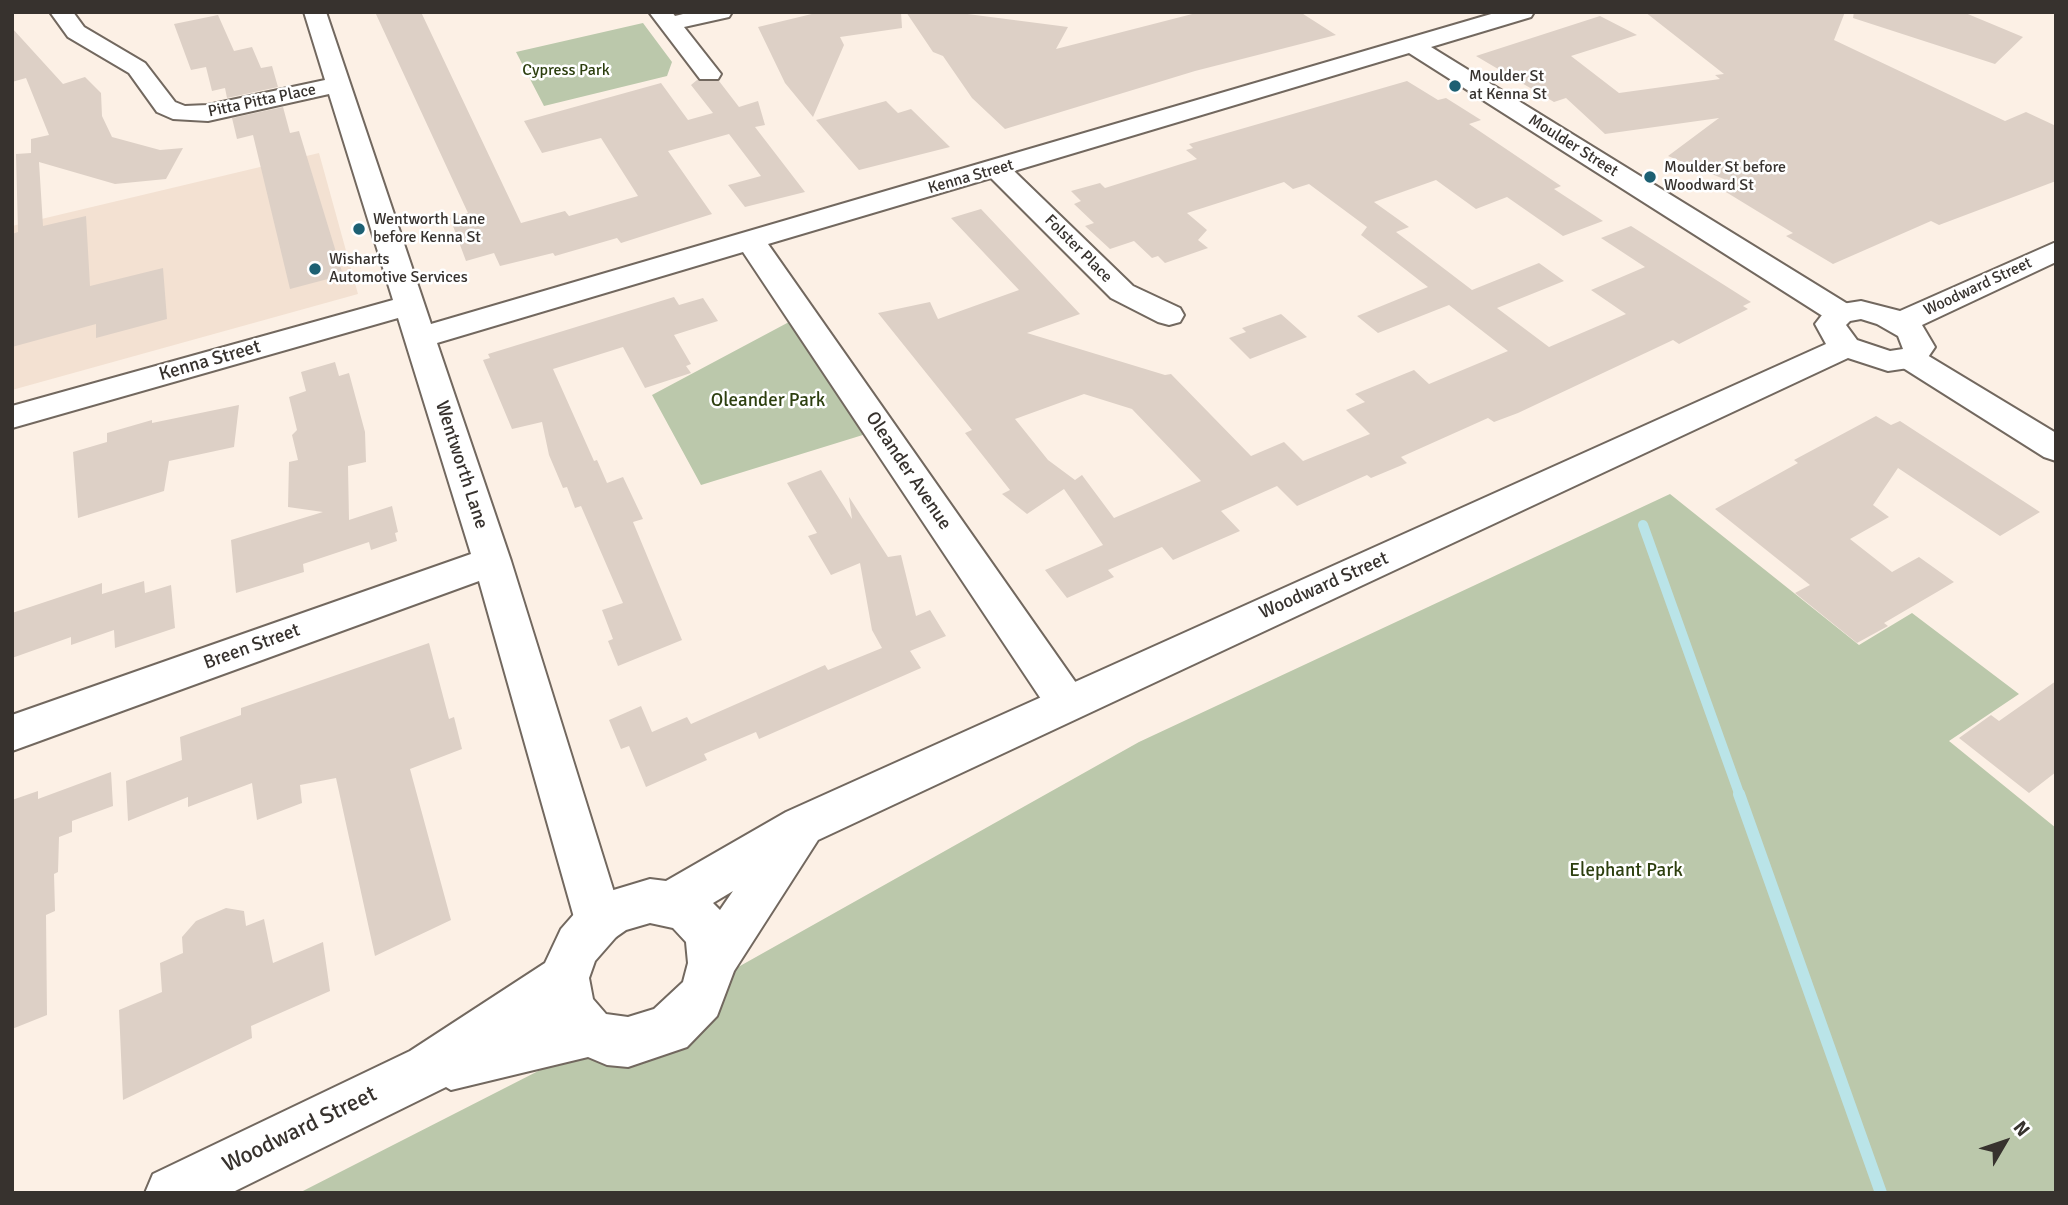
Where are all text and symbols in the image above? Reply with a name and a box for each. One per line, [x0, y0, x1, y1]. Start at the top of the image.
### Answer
park label: Cypress Park [522, 61, 610, 81]
place label: Moulder St at Kenna St [1469, 67, 1547, 105]
marker: Moulder St at Kenna St [1447, 78, 1463, 94]
street label: Pitta Pitta Place [206, 80, 318, 122]
street label: Moulder Street [1525, 111, 1621, 181]
street label: Kenna Street [926, 156, 1016, 198]
place label: Moulder St before Woodward St [1664, 158, 1786, 196]
marker: Moulder St before Woodward St [1642, 169, 1658, 185]
place label: Wentworth Lane before Kenna St [373, 210, 485, 248]
street label: Folster Place [1040, 211, 1116, 287]
marker: Wentworth Lane before Kenna St [351, 221, 367, 237]
place label: Wisharts Automotive Services [329, 250, 468, 288]
street label: Woodward Street [1921, 254, 2035, 320]
marker: Wisharts Automotive Services [307, 261, 323, 277]
street label: Kenna Street [157, 336, 263, 386]
park label: Oleander Park [711, 390, 825, 412]
street label: Wentworth Lane [430, 398, 492, 532]
street label: Oleander Avenue [860, 408, 956, 534]
street label: Woodward Street [1256, 547, 1392, 625]
street label: Breen Street [201, 619, 303, 675]
park label: Elephant Park [1569, 860, 1683, 882]
street label: Woodward Street [218, 1081, 382, 1179]
north arrow [1970, 1107, 2040, 1177]
text: N [2008, 1116, 2035, 1141]

